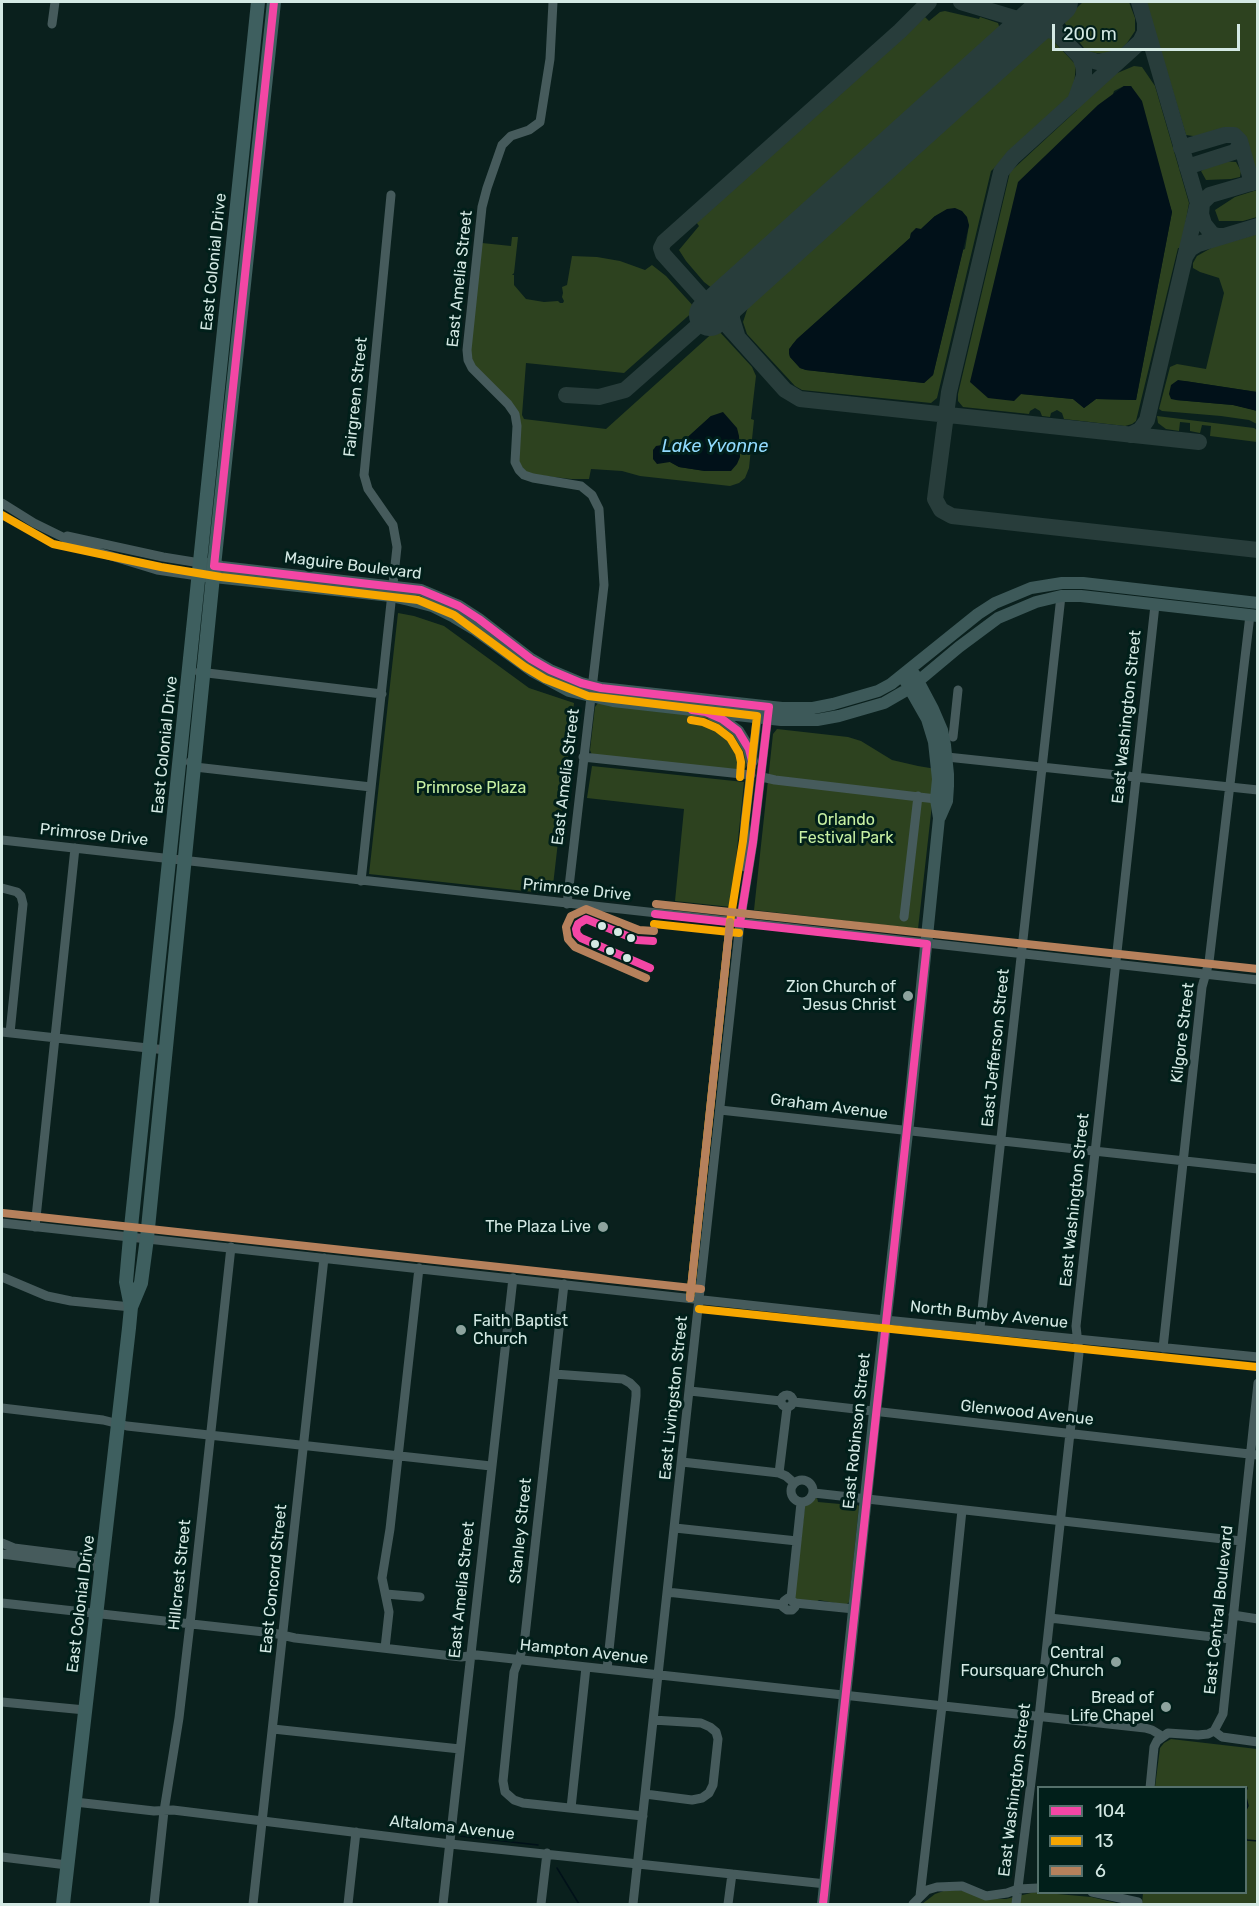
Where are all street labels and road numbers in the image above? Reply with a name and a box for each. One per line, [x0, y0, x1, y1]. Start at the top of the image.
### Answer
street label: East Colonial Drive [197, 192, 231, 332]
street label: East Amelia Street [443, 210, 477, 348]
street label: Fairgreen Street [340, 336, 372, 458]
street label: Maguire Boulevard [283, 548, 423, 584]
street label: East Washington Street [1108, 629, 1146, 805]
street label: East Colonial Drive [148, 675, 182, 815]
street label: East Amelia Street [548, 708, 584, 846]
street label: Primrose Drive [39, 820, 149, 850]
street label: Primrose Drive [522, 875, 632, 905]
street label: East Jefferson Street [978, 968, 1014, 1128]
street label: Kilgore Street [1167, 982, 1199, 1084]
street label: Graham Avenue [769, 1090, 889, 1124]
street label: East Washington Street [1056, 1112, 1094, 1288]
street label: North Bumby Avenue [909, 1297, 1069, 1333]
street label: East Livingston Street [656, 1315, 692, 1481]
street label: East Robinson Street [839, 1352, 875, 1510]
street label: Glenwood Avenue [959, 1396, 1095, 1430]
street label: Stanley Street [506, 1477, 536, 1585]
street label: East Concord Street [257, 1503, 291, 1655]
street label: Hillcrest Street [165, 1519, 195, 1631]
street label: East Amelia Street [445, 1521, 479, 1659]
street label: East Central Boulevard [1201, 1525, 1237, 1695]
street label: East Colonial Drive [63, 1534, 99, 1674]
street label: Hampton Avenue [519, 1636, 649, 1668]
street label: East Washington Street [995, 1702, 1035, 1878]
street label: Altaloma Avenue [388, 1812, 516, 1844]

